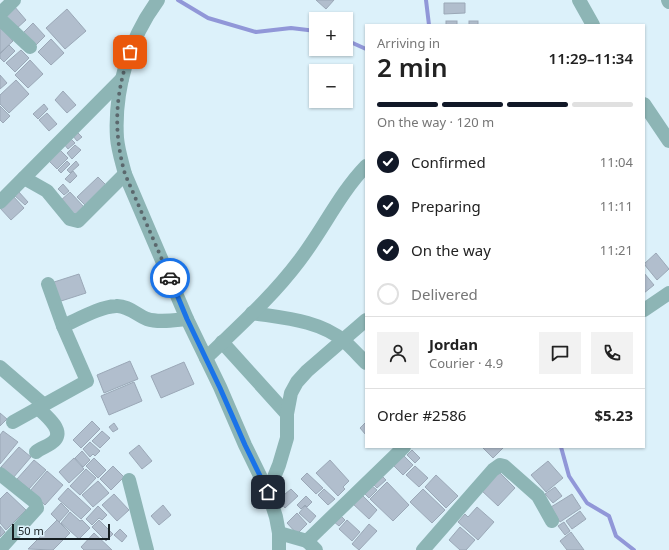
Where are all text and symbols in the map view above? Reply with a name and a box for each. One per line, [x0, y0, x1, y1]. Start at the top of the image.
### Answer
map controls [309, 12, 353, 108]
button: + [309, 12, 353, 56]
text: Arriving in [377, 34, 440, 52]
pin [113, 35, 147, 69]
icon: bag [119, 41, 141, 63]
text: 11:29–11:34 [549, 48, 633, 68]
text: 2 min [377, 49, 448, 85]
button: − [309, 64, 353, 108]
text: On the way · 120 m [377, 113, 494, 131]
icon: check [377, 151, 399, 173]
text: Confirmed [411, 152, 486, 172]
text: 11:04 [600, 153, 633, 171]
icon: check [377, 195, 399, 217]
text: Preparing [411, 196, 481, 216]
text: 11:11 [600, 197, 633, 215]
icon: check [377, 239, 399, 261]
text: On the way [411, 240, 491, 260]
text: 11:21 [600, 241, 633, 259]
courier [150, 258, 190, 298]
icon: car [159, 267, 181, 289]
text: Delivered [411, 284, 478, 304]
button: person [377, 332, 419, 374]
button: chat [539, 332, 581, 374]
button: phone [591, 332, 633, 374]
text: Jordan [429, 334, 478, 354]
text: Courier · 4.9 [429, 354, 503, 372]
text: Order #2586 [377, 405, 466, 425]
text: $5.23 [594, 405, 633, 425]
pin [251, 475, 285, 509]
icon: home [257, 481, 279, 503]
scale bar [12, 522, 110, 541]
text: 50 m [18, 523, 44, 538]

